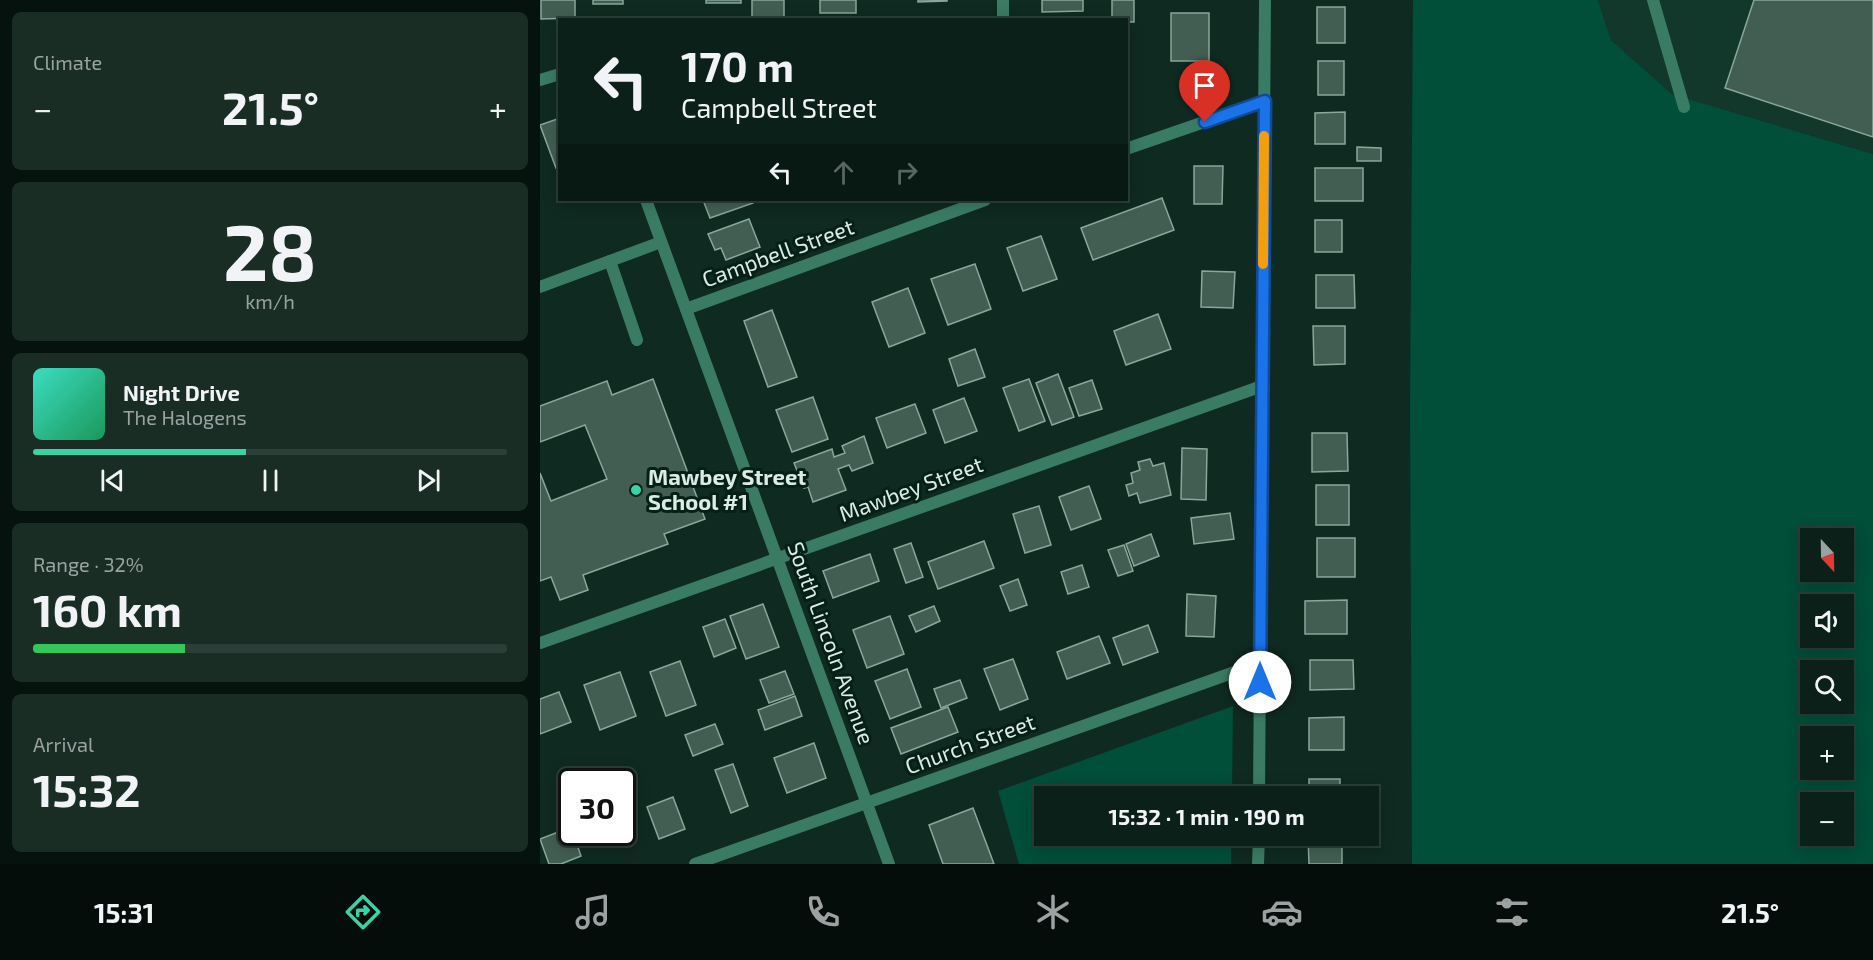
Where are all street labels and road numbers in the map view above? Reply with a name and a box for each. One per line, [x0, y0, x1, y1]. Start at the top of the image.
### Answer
street label: Campbell Street [698, 213, 857, 292]
street label: Mawbey Street [835, 450, 986, 526]
street label: South Lincoln Avenue [783, 538, 881, 747]
street label: Church Street [901, 708, 1038, 779]

